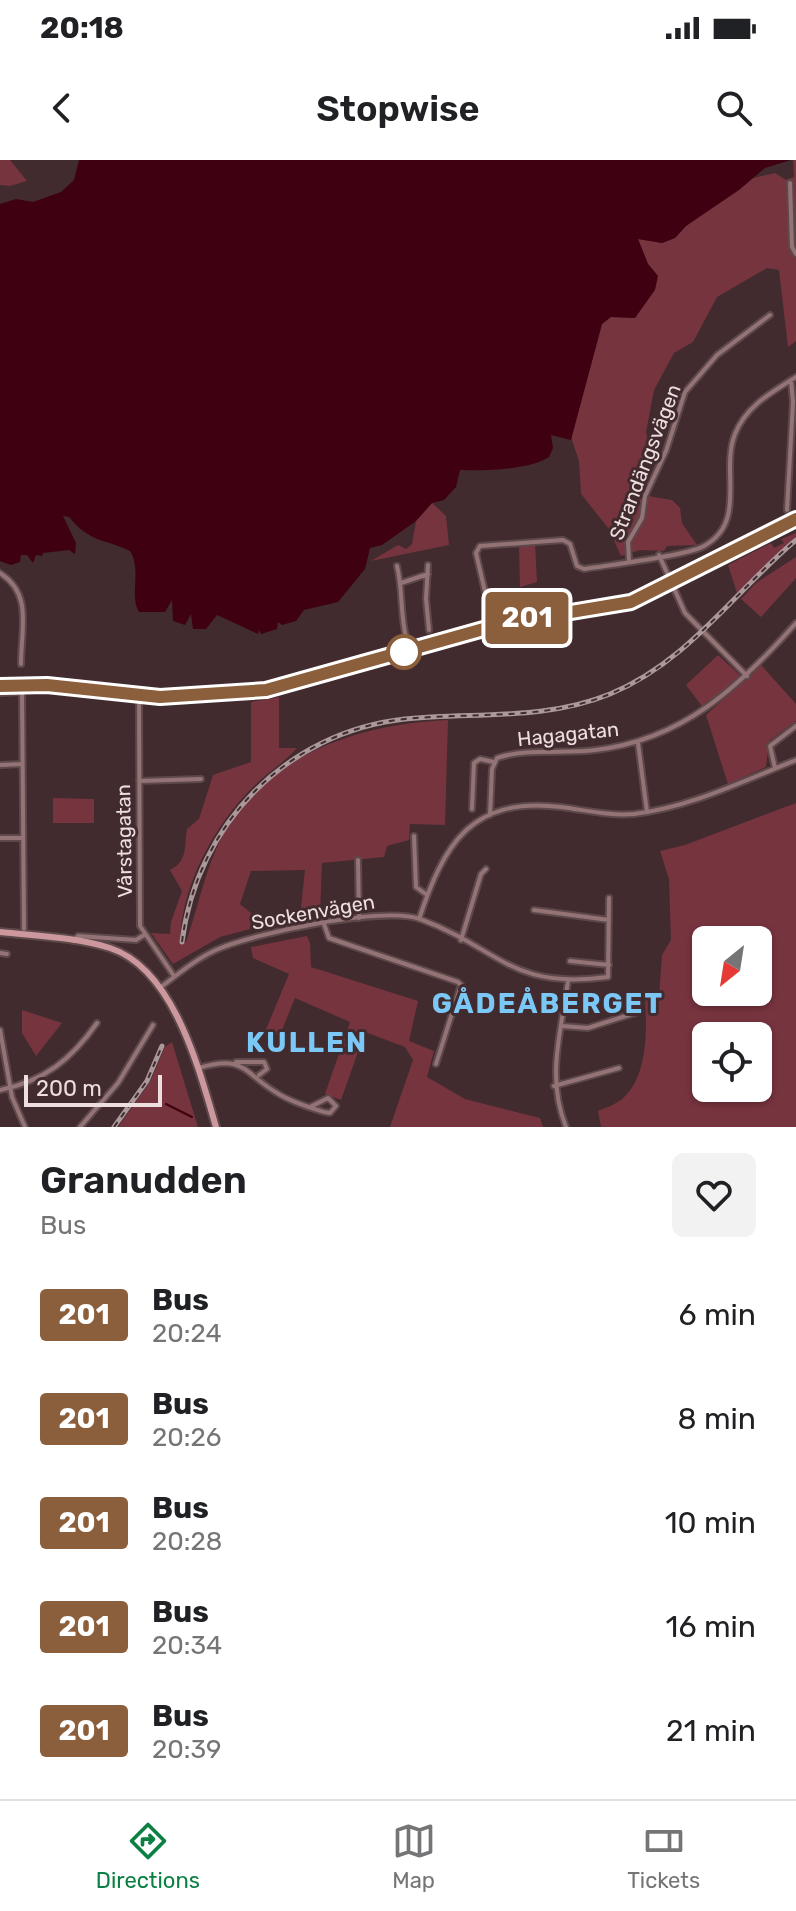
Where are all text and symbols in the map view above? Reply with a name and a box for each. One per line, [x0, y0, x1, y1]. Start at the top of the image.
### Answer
text: 20:18 [40, 10, 124, 46]
icon: back [40, 86, 84, 130]
icon: search [712, 86, 756, 130]
text: Stopwise [316, 87, 480, 130]
street label: Strandängsvägen [604, 381, 686, 543]
line badge: 201 [481, 592, 573, 644]
text: 201 [501, 601, 553, 634]
unlabelled marker [387, 635, 421, 669]
street label: Hagagatan [516, 717, 620, 751]
street label: Vårstagatan [111, 784, 137, 898]
street label: Sockenvägen [249, 889, 377, 935]
north arrow [692, 926, 772, 1006]
map controls [692, 926, 772, 1102]
district label: GÅDEÅBERGET [432, 987, 664, 1020]
button: locate [692, 1022, 772, 1102]
district label: KULLEN [246, 1026, 368, 1059]
scale bar [24, 1071, 162, 1107]
text: 200 m [36, 1075, 102, 1102]
button: heart [672, 1153, 756, 1237]
text: Granudden [40, 1157, 247, 1203]
text: Bus [40, 1210, 86, 1241]
text: Bus [152, 1282, 209, 1318]
text: 6 min [678, 1297, 756, 1333]
text: 201 [58, 1298, 110, 1331]
text: 20:24 [152, 1318, 222, 1349]
text: Bus [152, 1386, 209, 1422]
text: 8 min [677, 1401, 756, 1437]
text: 201 [58, 1402, 110, 1435]
text: 20:26 [152, 1422, 221, 1453]
text: Bus [152, 1490, 209, 1526]
text: 10 min [665, 1505, 756, 1541]
text: 201 [58, 1506, 110, 1539]
text: 20:28 [152, 1526, 222, 1557]
text: Bus [152, 1594, 209, 1630]
text: 16 min [666, 1609, 756, 1645]
text: 201 [58, 1610, 110, 1643]
text: 20:34 [152, 1630, 222, 1661]
text: Bus [152, 1698, 209, 1734]
text: 21 min [666, 1713, 756, 1749]
text: 201 [58, 1714, 110, 1747]
text: 20:39 [152, 1734, 221, 1765]
tab: Directions [96, 1819, 200, 1894]
tab: Map [392, 1819, 436, 1894]
tab: Tickets [627, 1819, 700, 1894]

